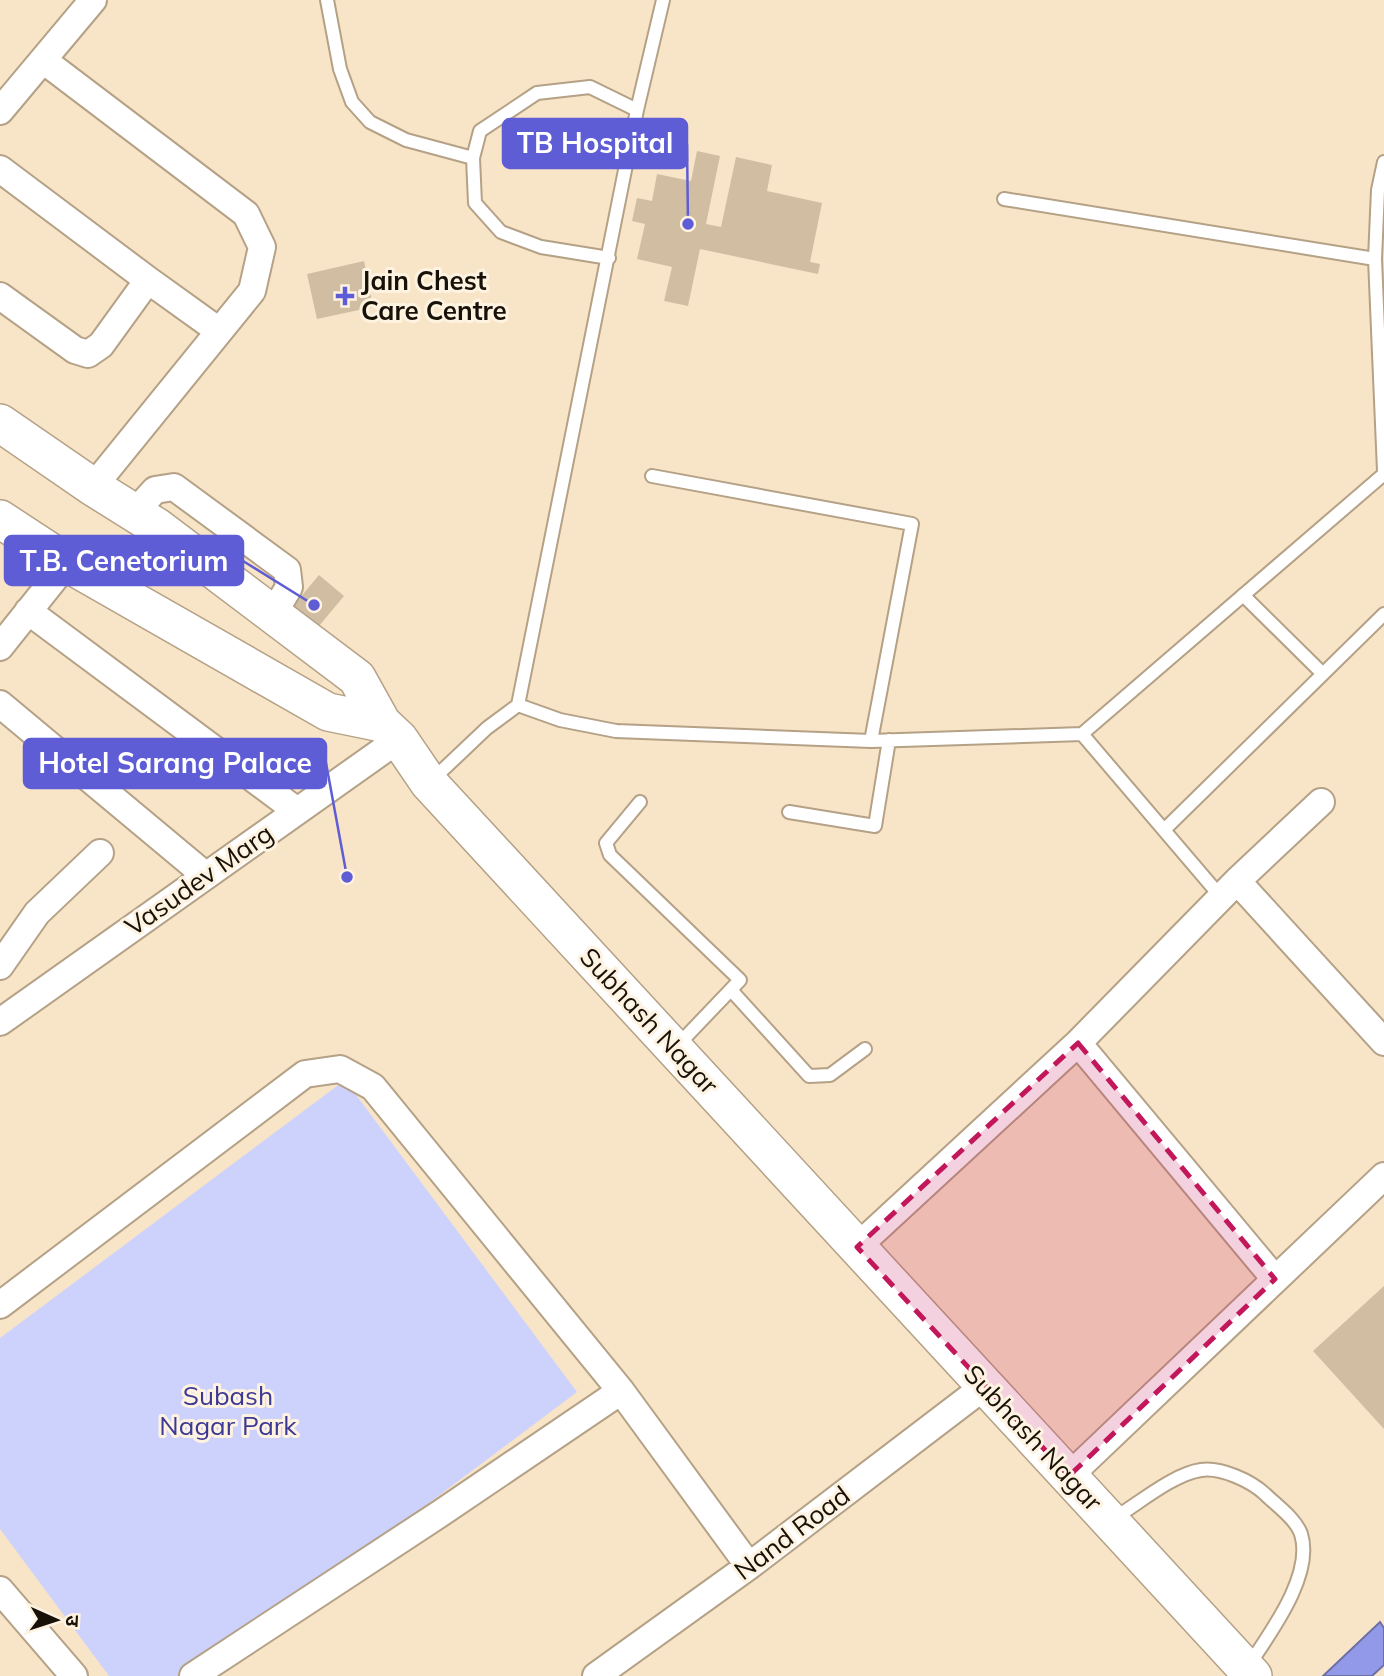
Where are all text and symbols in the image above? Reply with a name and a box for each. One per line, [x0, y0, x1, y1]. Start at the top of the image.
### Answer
callout: TB Hospital [503, 119, 687, 168]
text: TB Hospital [517, 125, 673, 160]
place label: Jain Chest Care Centre [361, 264, 507, 327]
marker: Jain Chest Care Centre [335, 286, 355, 306]
callout: T.B. Cenetorium [5, 536, 243, 585]
text: T.B. Cenetorium [19, 543, 229, 578]
callout: Hotel Sarang Palace [24, 739, 326, 788]
text: Hotel Sarang Palace [38, 745, 312, 780]
street label: Vasudev Marg [118, 816, 279, 943]
street label: Subhash Nagar [573, 941, 726, 1101]
street label: Subhash Nagar [957, 1358, 1110, 1518]
park label: Subash Nagar Park [159, 1379, 297, 1442]
street label: Nand Road [727, 1478, 856, 1587]
north arrow [21, 1585, 91, 1655]
text: उ [61, 1615, 85, 1628]

